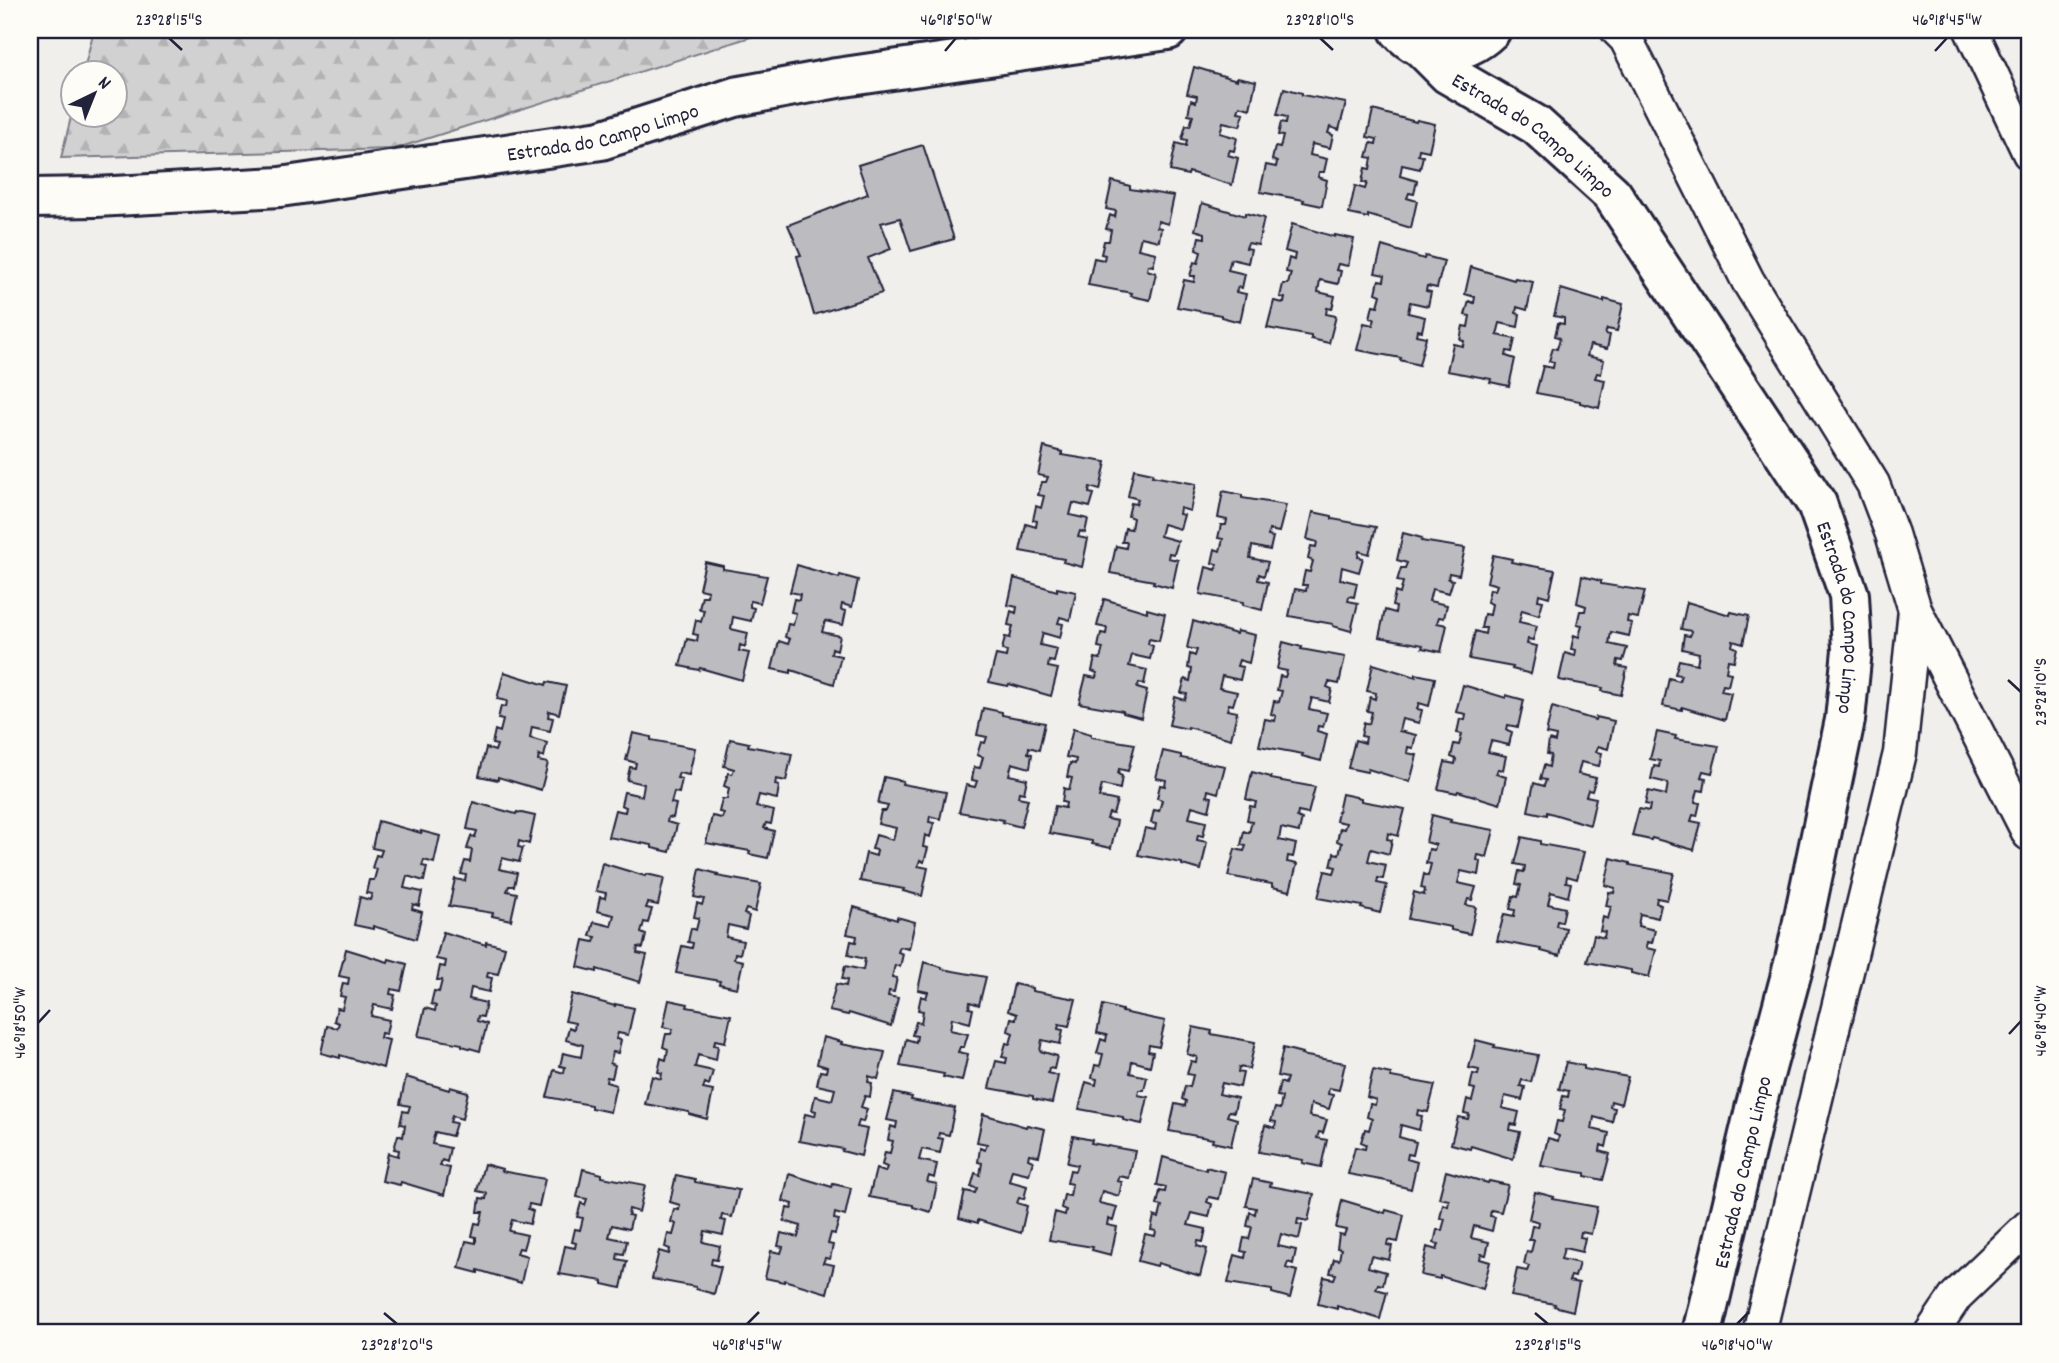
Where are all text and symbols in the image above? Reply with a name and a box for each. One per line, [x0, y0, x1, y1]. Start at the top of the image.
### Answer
text: 23°28'15"S [136, 9, 203, 34]
text: 46°18'50"W [920, 9, 992, 34]
text: 23°28'10"S [1286, 9, 1354, 34]
text: 46°18'45"W [1912, 9, 1982, 34]
north arrow [60, 60, 130, 130]
street label: Estrada do Campo Limpo [1445, 67, 1620, 207]
text: N [91, 71, 116, 97]
street label: Estrada do Campo Limpo [505, 97, 703, 172]
street label: Estrada do Campo Limpo [1806, 518, 1864, 715]
text: 23°28'10"S [2030, 658, 2055, 726]
text: 46°18'40"W [2030, 985, 2055, 1056]
text: 46°18'50"W [9, 987, 34, 1059]
street label: Estrada do Campo Limpo [1708, 1073, 1782, 1272]
text: 23°28'20"S [361, 1334, 433, 1359]
text: 46°18'45"W [712, 1334, 782, 1359]
text: 23°28'15"S [1515, 1334, 1582, 1359]
text: 46°18'40"W [1702, 1334, 1773, 1359]

